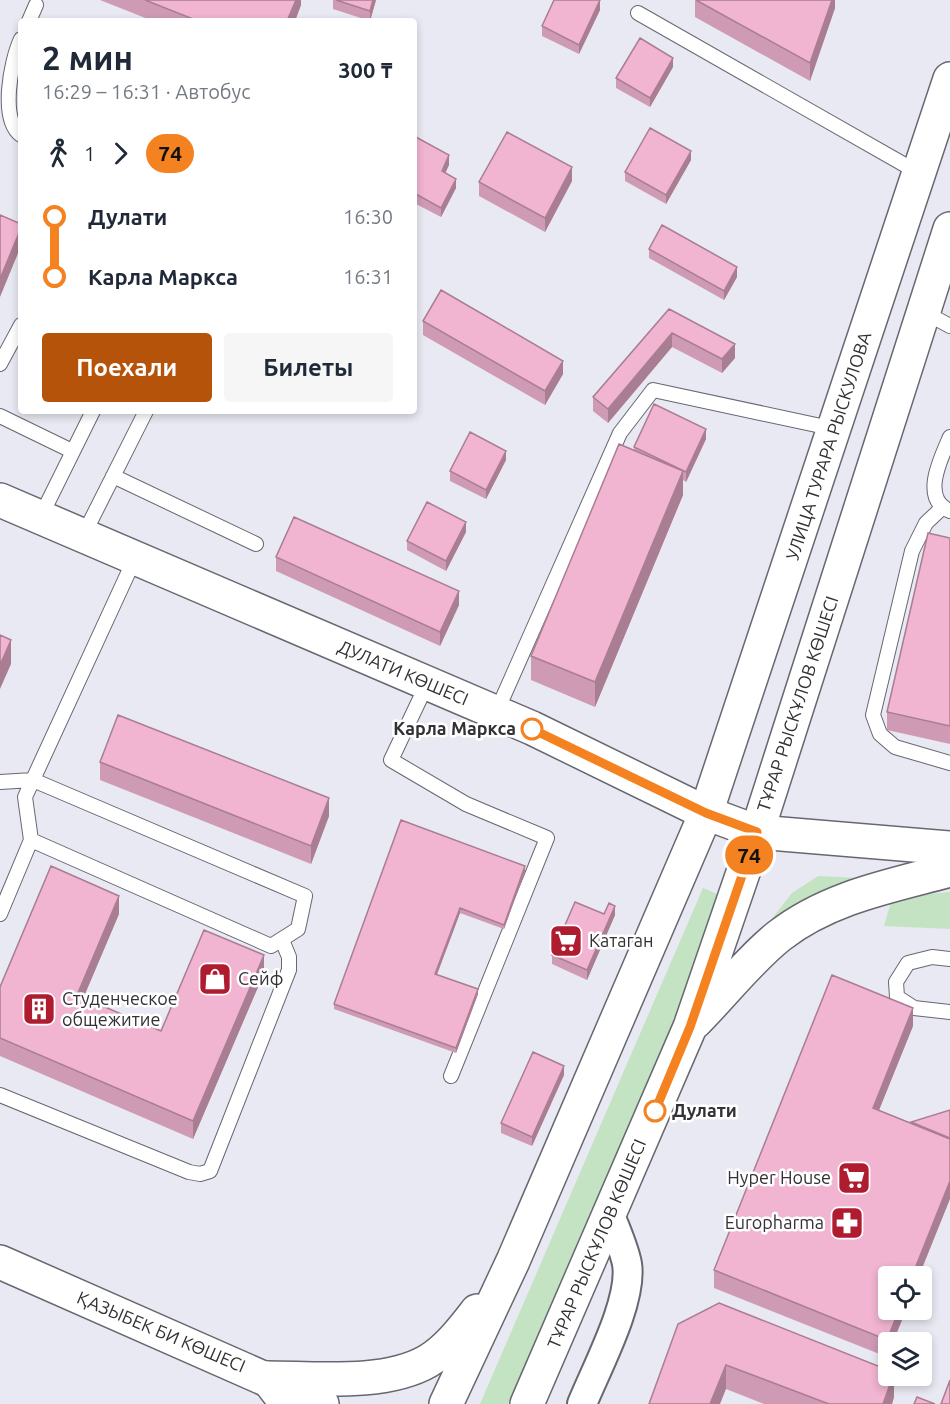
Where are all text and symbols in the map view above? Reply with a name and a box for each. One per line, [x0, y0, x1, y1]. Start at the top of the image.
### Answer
text: 2 мин [42, 39, 133, 76]
text: 300 ₸ [338, 57, 393, 82]
text: 16:29 – 16:31 · Автобус [42, 80, 251, 103]
icon: walk [42, 137, 75, 170]
icon: forward [104, 137, 137, 170]
text: 74 [158, 141, 182, 165]
text: 1 [84, 142, 95, 165]
text: Дулати [88, 204, 167, 229]
text: 16:30 [343, 205, 393, 228]
text: Карла Маркса [88, 264, 238, 289]
text: 16:31 [343, 265, 393, 288]
street label: УЛИЦА ТУРАРА РЫСКУЛОВА [782, 329, 875, 562]
button: Поехали [42, 333, 212, 402]
button: Билеты [224, 333, 393, 402]
street label: ТҰРАР РЫСКҰЛОВ КӨШЕСІ [753, 593, 841, 814]
street label: ДУЛАТИ КӨШЕСІ [335, 636, 472, 709]
place label: Карла Маркса [393, 718, 516, 738]
marker: Карла Маркса [521, 718, 543, 740]
line badge: 74 [722, 836, 776, 874]
text: 74 [737, 843, 761, 867]
supermarket icon: Катаган [548, 923, 584, 959]
place label: Катаган [589, 930, 653, 950]
shop icon: Сейф [197, 961, 233, 997]
place label: Сейф [238, 968, 283, 988]
place label: Студенческое общежитие [62, 988, 178, 1029]
building icon: Студенческое общежитие [21, 991, 57, 1027]
marker: Дулати [644, 1100, 666, 1122]
place label: Дулати [672, 1100, 737, 1120]
street label: ТҰРАР РЫСКҰЛОВ КӨШЕСІ [543, 1136, 649, 1351]
supermarket icon: Hyper House [836, 1160, 872, 1196]
place label: Hyper House [727, 1167, 831, 1187]
pharmacy icon: Europharma [829, 1205, 865, 1241]
place label: Europharma [725, 1212, 824, 1232]
map controls [878, 1266, 932, 1386]
button: locate [878, 1266, 932, 1320]
street label: ҚАЗЫБЕК БИ КӨШЕСІ [74, 1287, 249, 1376]
button: layers [878, 1332, 932, 1386]

